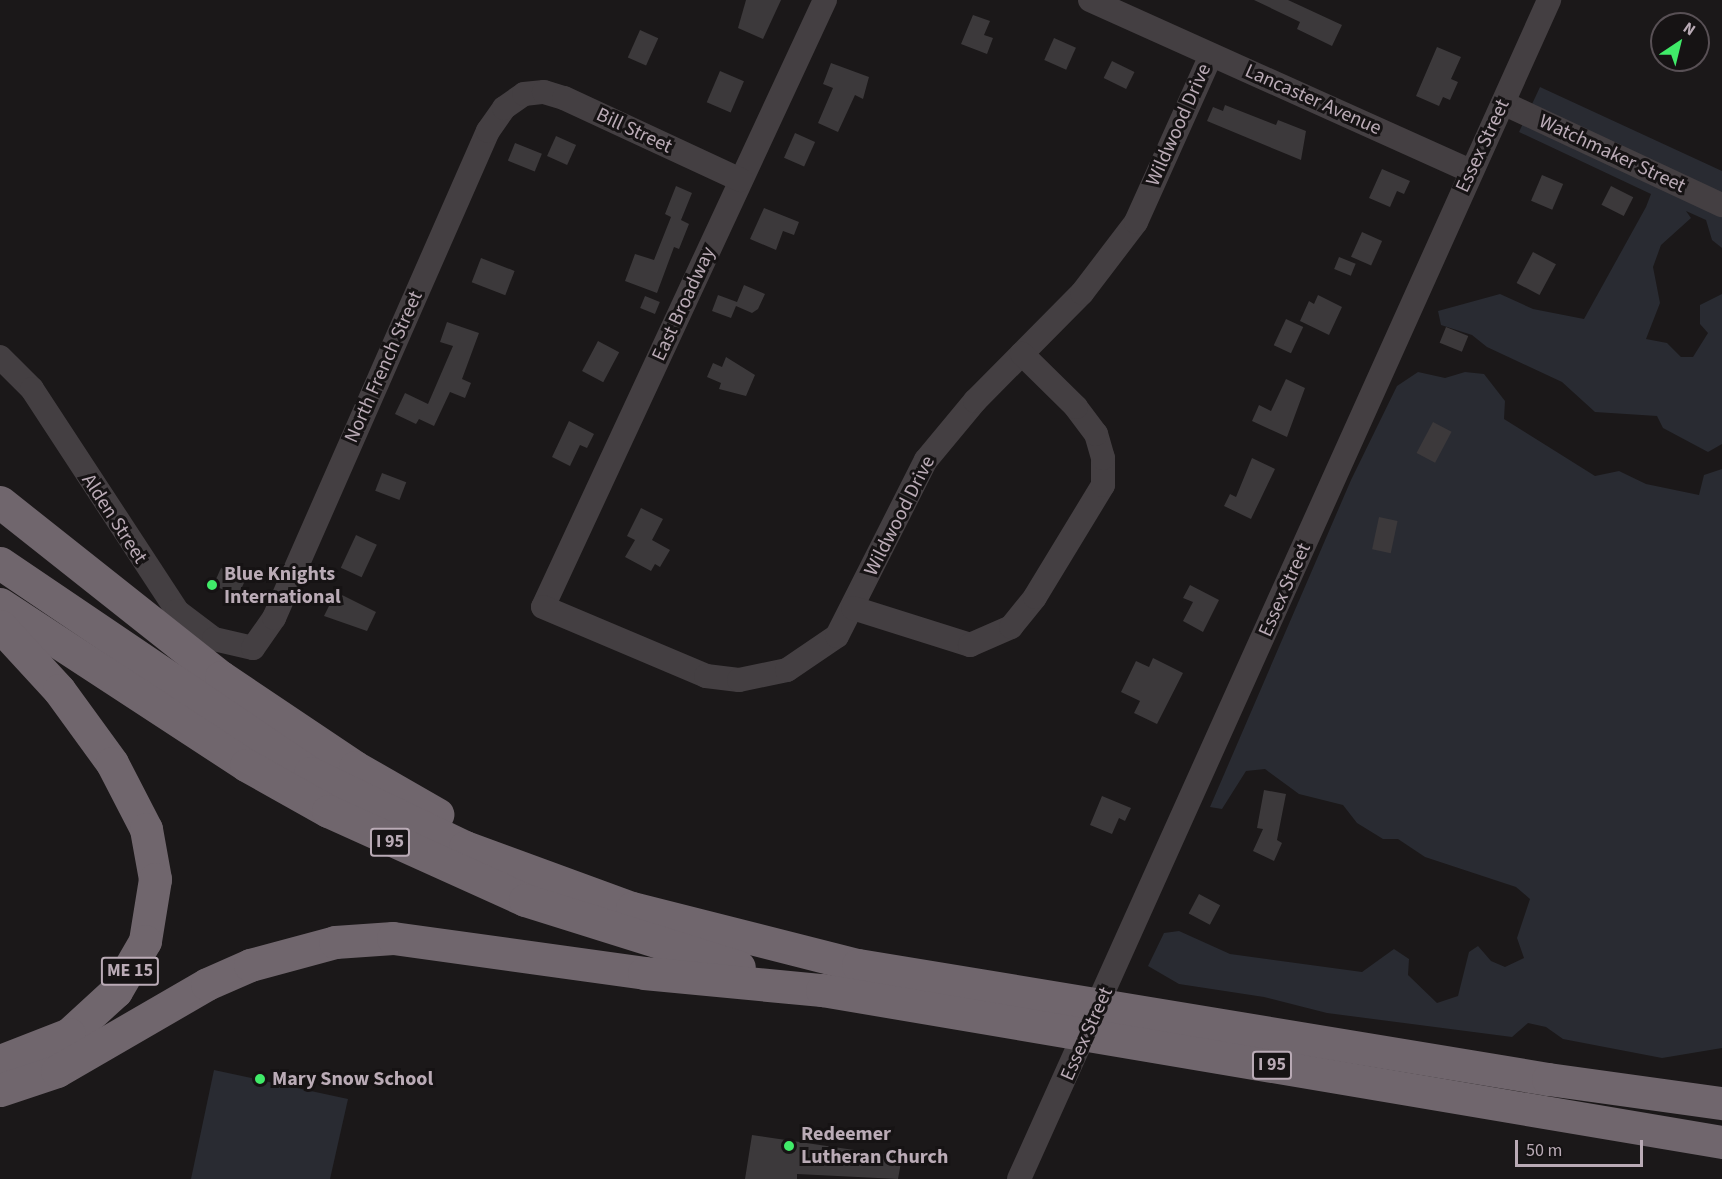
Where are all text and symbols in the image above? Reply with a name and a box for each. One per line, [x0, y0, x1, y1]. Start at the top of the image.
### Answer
north arrow [1650, 12, 1710, 72]
text: N [1679, 17, 1700, 41]
street label: Lancaster Avenue [1241, 59, 1385, 141]
street label: Wildwood Drive [1141, 60, 1217, 190]
street label: Essex Street [1451, 96, 1515, 196]
street label: Bill Street [592, 103, 676, 159]
street label: Watchmaker Street [1535, 110, 1689, 198]
street label: East Broadway [647, 243, 721, 365]
street label: North French Street [340, 287, 428, 447]
street label: Wildwood Drive [860, 452, 940, 580]
street label: Alden Street [76, 470, 152, 568]
street label: Essex Street [1254, 539, 1316, 641]
place label: Blue Knights International [224, 562, 341, 609]
marker: Blue Knights International [205, 578, 219, 592]
road number: I 95 [369, 827, 411, 857]
road number: ME 15 [100, 956, 160, 986]
street label: Essex Street [1056, 983, 1118, 1085]
road number: I 95 [1251, 1050, 1293, 1080]
place label: Mary Snow School [272, 1067, 433, 1091]
marker: Mary Snow School [253, 1072, 267, 1086]
place label: Redeemer Lutheran Church [801, 1122, 948, 1169]
scale bar [1518, 1128, 1646, 1166]
text: 50 m [1526, 1138, 1562, 1163]
marker: Redeemer Lutheran Church [782, 1139, 796, 1153]

